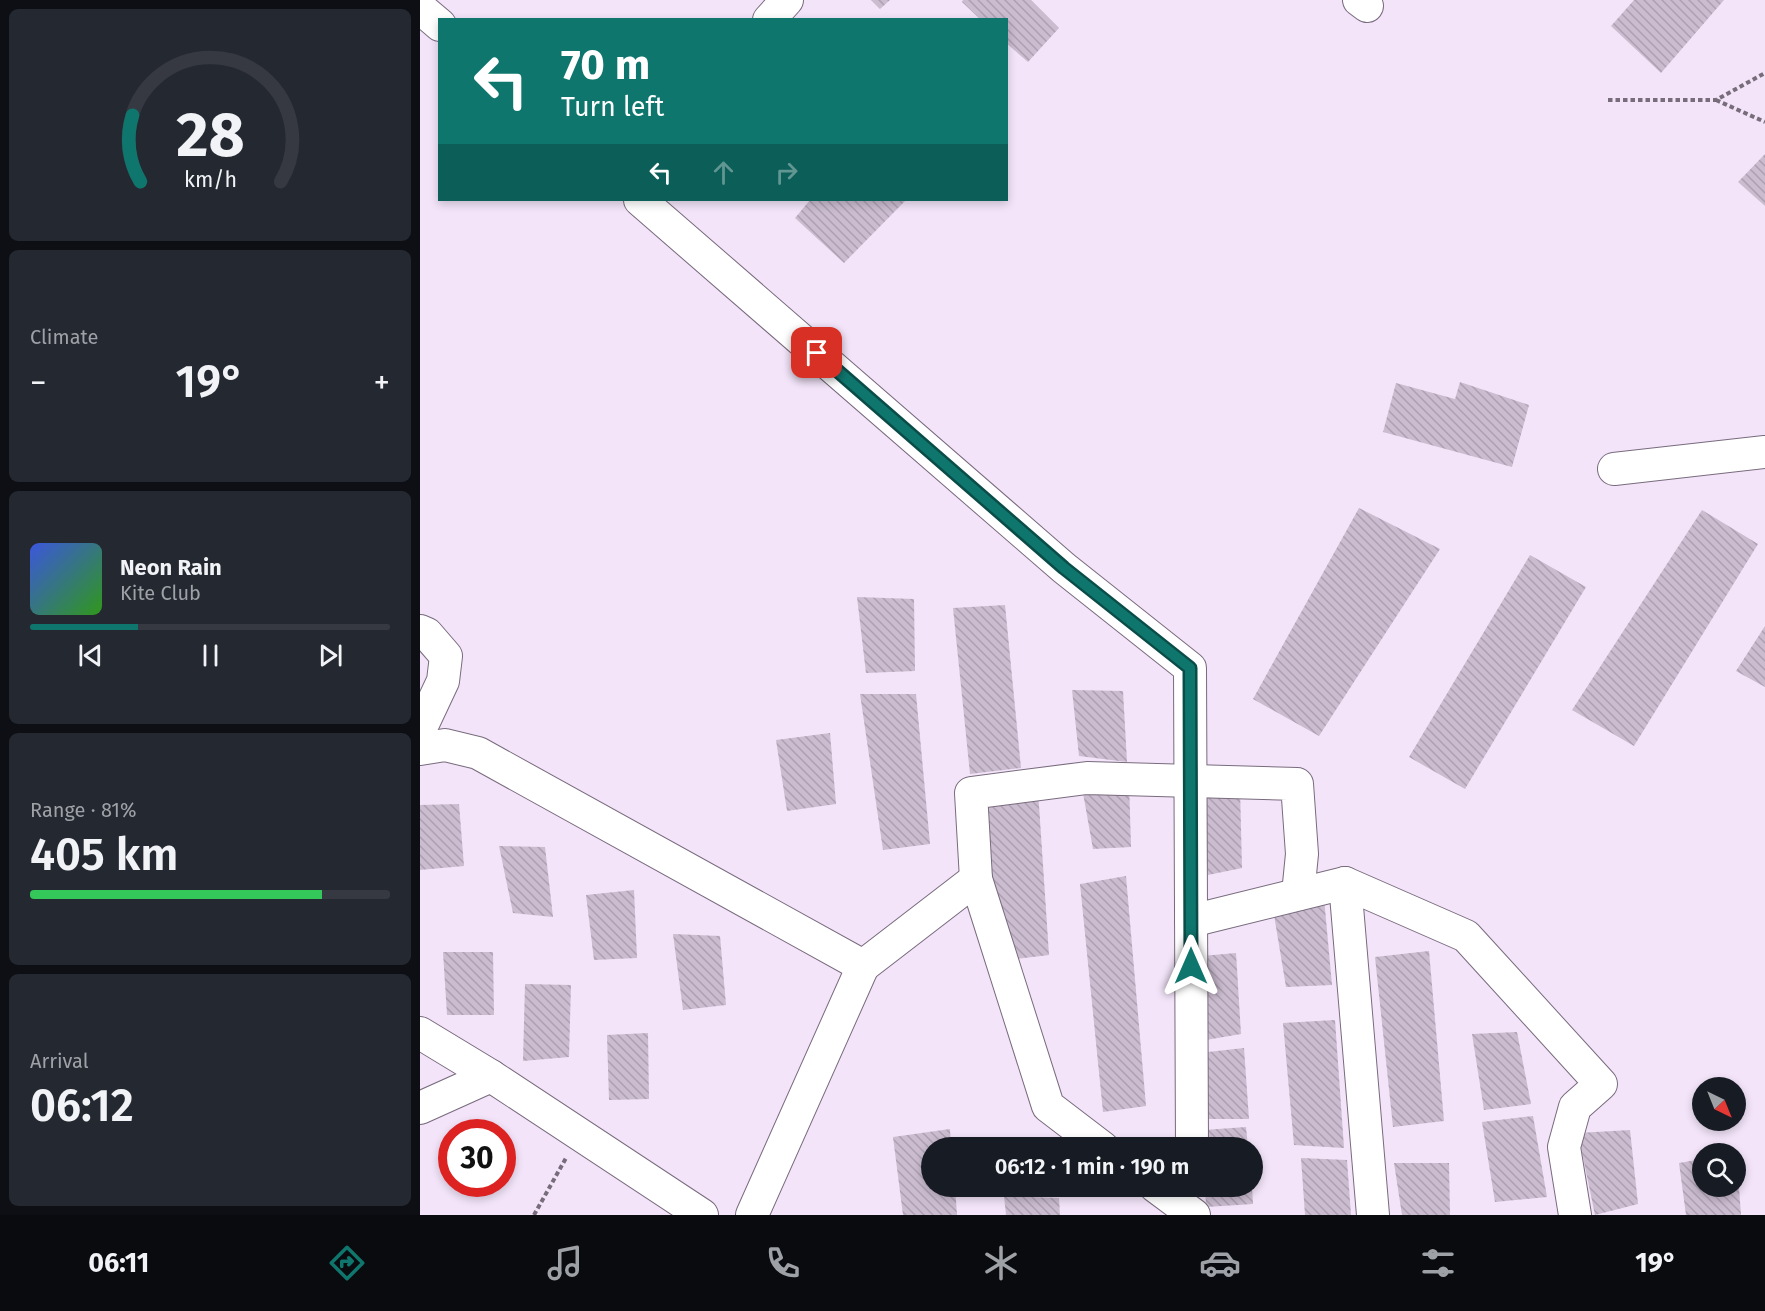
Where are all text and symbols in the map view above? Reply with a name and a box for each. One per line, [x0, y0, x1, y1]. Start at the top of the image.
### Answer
text: 70 m [561, 40, 650, 90]
icon: left [462, 42, 540, 120]
text: Turn left [561, 91, 664, 123]
text: 28 [176, 98, 244, 173]
icon: left [644, 156, 677, 189]
icon: ahead [707, 156, 740, 189]
icon: right [770, 156, 803, 189]
text: km/h [183, 167, 237, 193]
text: Climate [30, 325, 98, 349]
pin [791, 327, 842, 378]
icon: arrive [800, 336, 833, 369]
text: 19° [176, 355, 244, 409]
text: − [30, 363, 47, 403]
text: + [374, 363, 390, 403]
text: Neon Rain [120, 554, 222, 581]
text: Kite Club [120, 581, 201, 605]
icon: previous [74, 639, 107, 672]
icon: pause [194, 639, 227, 672]
icon: next [314, 639, 347, 672]
text: Range · 81% [30, 798, 136, 822]
text: 405 km [30, 828, 178, 882]
position arrow [1159, 934, 1223, 998]
text: Arrival [30, 1049, 89, 1073]
north arrow [1692, 1077, 1746, 1131]
map controls [1692, 1077, 1746, 1197]
text: 06:12 [30, 1079, 134, 1133]
speed limit sign: 30 [438, 1119, 516, 1197]
button: search [1692, 1143, 1746, 1197]
text: 06:12 · 1 min · 190 m [995, 1153, 1189, 1180]
icon: directions [326, 1242, 368, 1284]
icon: music [544, 1242, 586, 1284]
icon: phone [762, 1242, 804, 1284]
icon: climate [980, 1242, 1022, 1284]
icon: car [1199, 1242, 1241, 1284]
icon: filters [1417, 1242, 1459, 1284]
text: 06:11 [88, 1247, 149, 1279]
text: 19° [1635, 1247, 1677, 1279]

